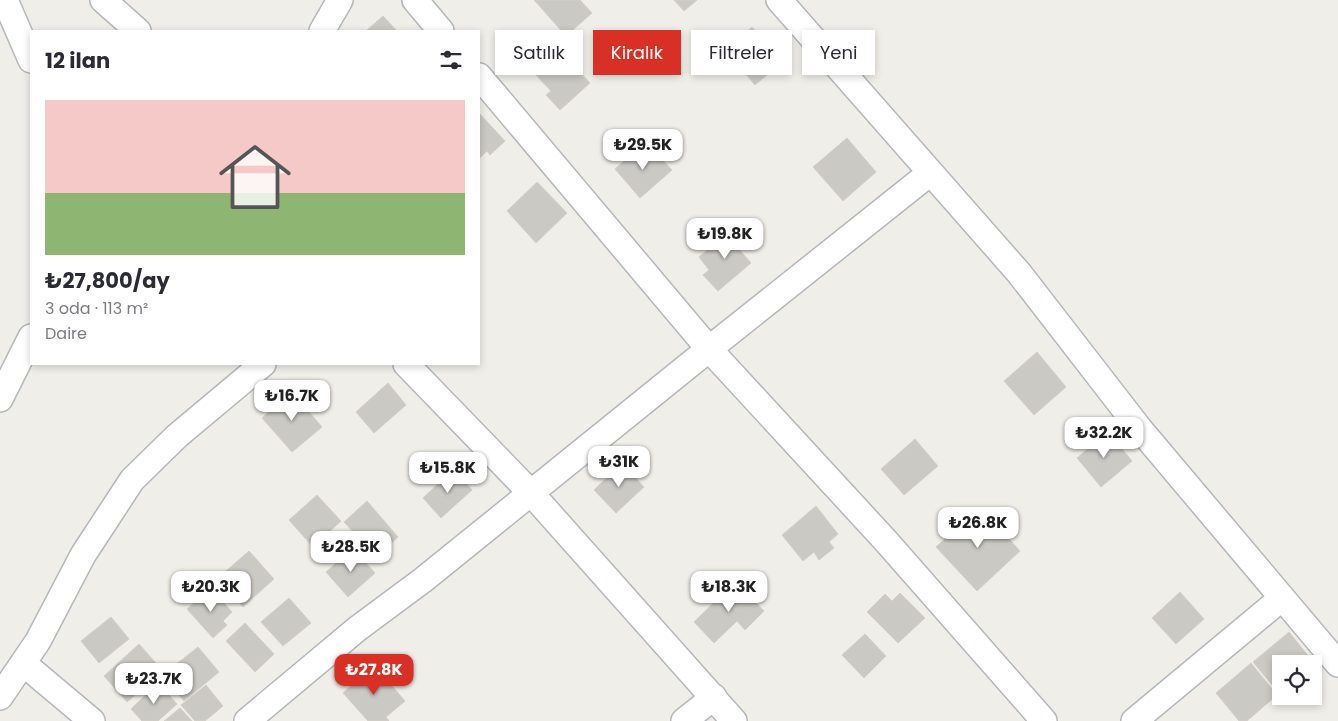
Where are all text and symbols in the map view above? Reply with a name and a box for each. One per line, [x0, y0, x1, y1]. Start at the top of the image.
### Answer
chip: Satılık [495, 30, 583, 75]
chip: Kiralık [593, 30, 681, 75]
chip: Filtreler [691, 30, 792, 75]
chip: Yeni [802, 30, 875, 75]
text: 12 ilan [45, 46, 110, 75]
icon: filters [437, 46, 465, 74]
pin: ₺29.5K [602, 128, 684, 171]
icon: home [210, 132, 300, 222]
text: ₺29.5K [614, 133, 672, 156]
pin: ₺19.8K [684, 218, 766, 260]
text: ₺19.8K [697, 222, 753, 245]
text: ₺27,800/ay [45, 266, 170, 295]
text: 3 oda · 113 m² [45, 297, 148, 320]
text: Daire [45, 322, 87, 345]
pin: ₺16.7K [251, 380, 333, 422]
text: ₺16.7K [265, 384, 319, 407]
pin: ₺32.2K [1063, 416, 1145, 459]
text: ₺32.2K [1076, 421, 1132, 444]
pin: ₺31K [589, 446, 649, 488]
text: ₺31K [599, 450, 639, 473]
pin: ₺15.8K [407, 452, 489, 494]
text: ₺15.8K [420, 456, 476, 479]
pin: ₺26.8K [937, 506, 1019, 549]
text: ₺26.8K [949, 511, 1007, 534]
pin: ₺28.5K [310, 530, 392, 573]
text: ₺28.5K [322, 535, 380, 558]
pin: ₺20.3K [170, 570, 252, 613]
pin: ₺18.3K [688, 570, 770, 613]
text: ₺20.3K [182, 575, 240, 598]
text: ₺18.3K [701, 575, 757, 598]
pin: ₺27.8K [333, 654, 415, 696]
map controls [1272, 655, 1322, 705]
button: locate [1272, 655, 1322, 705]
text: ₺27.8K [345, 658, 403, 681]
pin: ₺23.7K [113, 662, 195, 705]
text: ₺23.7K [126, 667, 182, 690]

